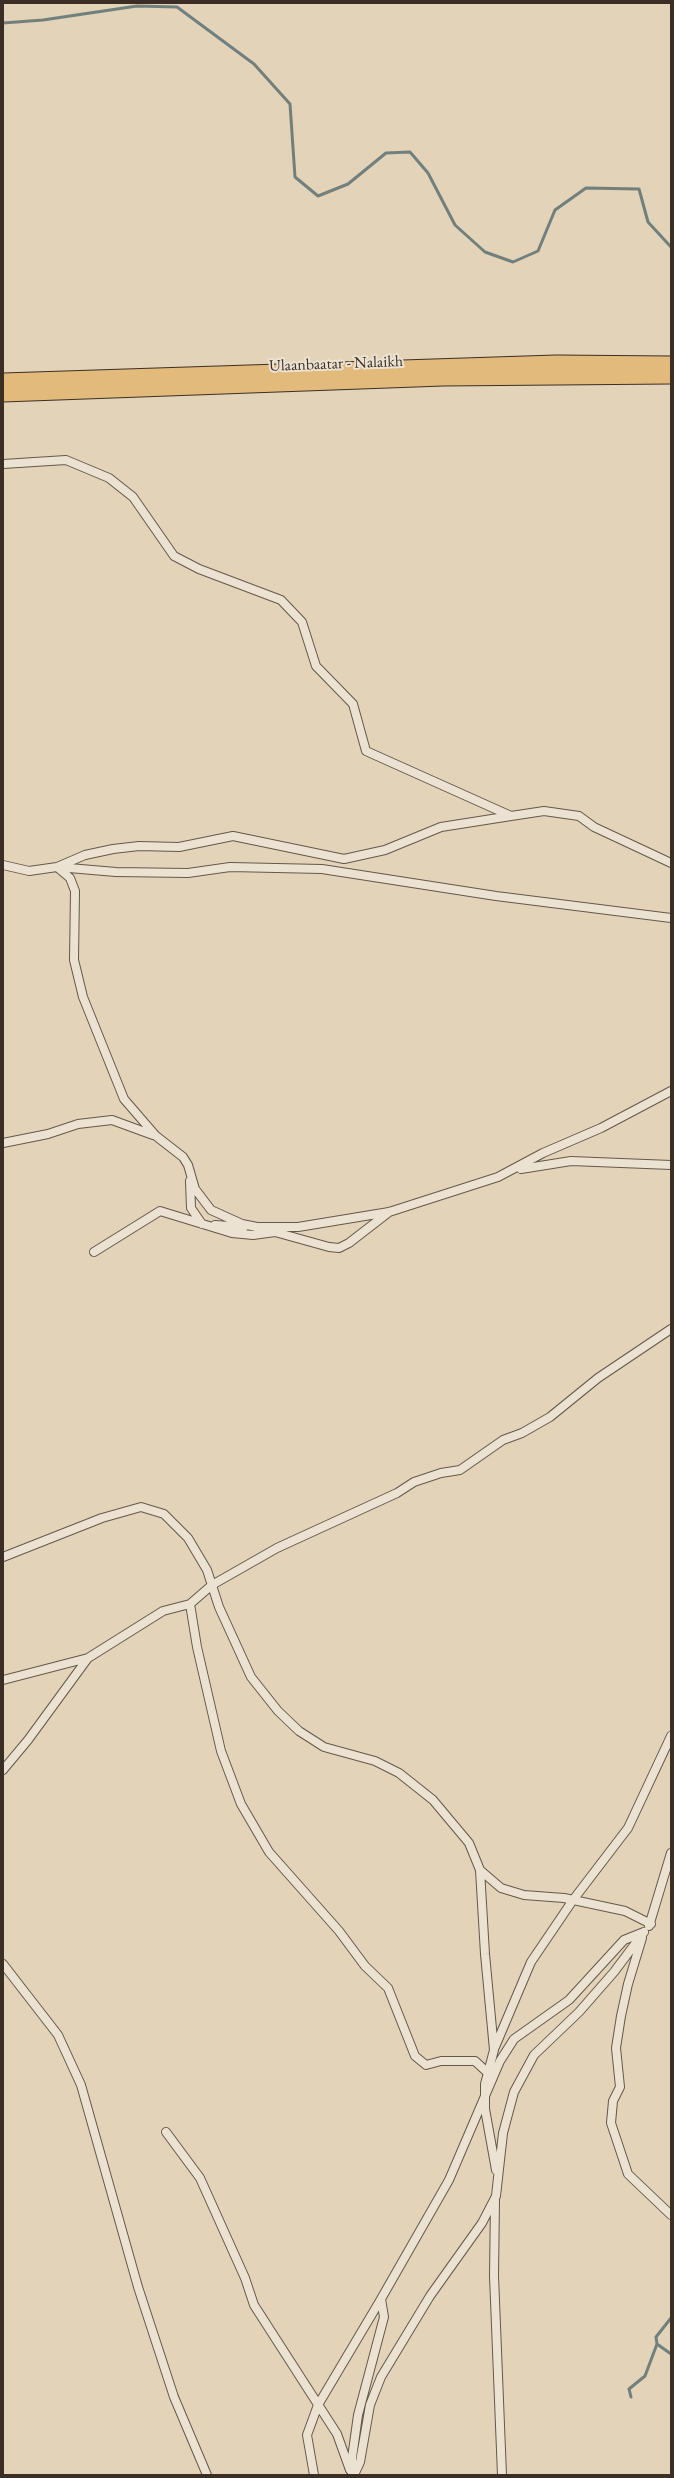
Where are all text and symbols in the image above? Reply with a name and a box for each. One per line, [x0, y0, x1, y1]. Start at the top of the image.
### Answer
street label: Ulaanbaatar - Nalaikh [269, 352, 403, 376]

